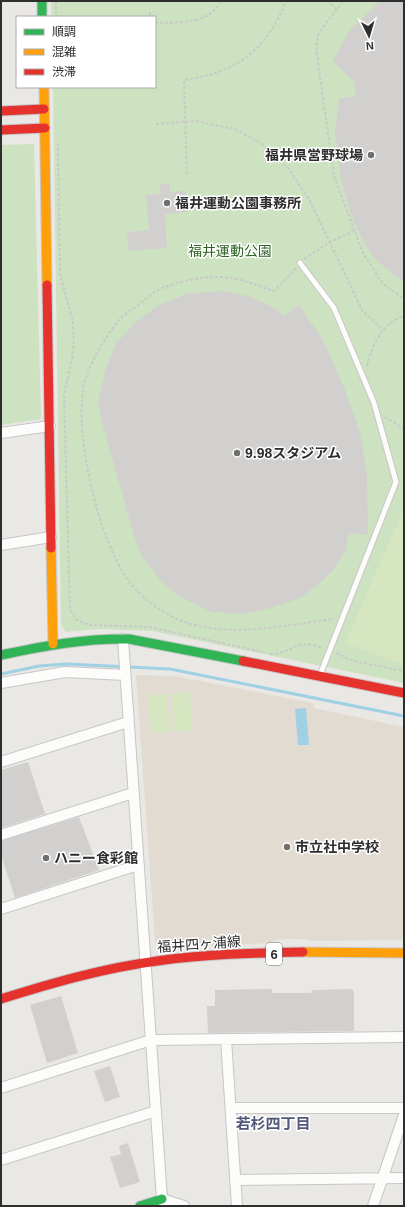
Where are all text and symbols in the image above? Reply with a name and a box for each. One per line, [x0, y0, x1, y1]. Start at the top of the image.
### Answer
legend [16, 16, 156, 88]
north arrow [349, 16, 389, 56]
text: 順調 [52, 25, 76, 39]
text: N [365, 40, 374, 52]
text: 混雑 [52, 45, 76, 59]
text: 渋滞 [52, 65, 76, 79]
place label: 福井県営野球場 [265, 147, 363, 163]
marker: 福井県営野球場 [366, 150, 376, 160]
place label: 福井運動公園事務所 [175, 195, 301, 211]
marker: 福井運動公園事務所 [162, 198, 172, 208]
park label: 福井運動公園 [188, 243, 272, 259]
place label: 9.98スタジアム [245, 445, 341, 461]
marker: 9.98スタジアム [232, 448, 242, 458]
place label: 市立社中学校 [295, 839, 379, 855]
marker: 市立社中学校 [282, 842, 292, 852]
place label: ハニー食彩館 [54, 850, 138, 866]
marker: ハニー食彩館 [41, 853, 51, 863]
street label: 福井四ヶ浦線 [157, 933, 241, 955]
road number: 6 [266, 943, 282, 965]
district label: 若杉四丁目 [235, 1115, 311, 1132]

